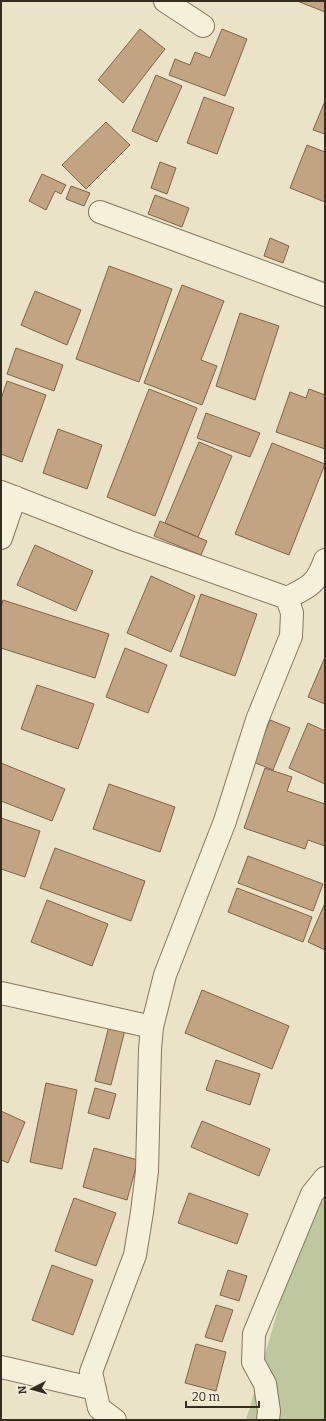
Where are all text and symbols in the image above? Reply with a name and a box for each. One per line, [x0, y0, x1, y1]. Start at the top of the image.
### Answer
north arrow [12, 1369, 52, 1409]
scale bar [186, 1383, 259, 1409]
text: N [16, 1385, 29, 1395]
text: 20 m [192, 1390, 221, 1404]

